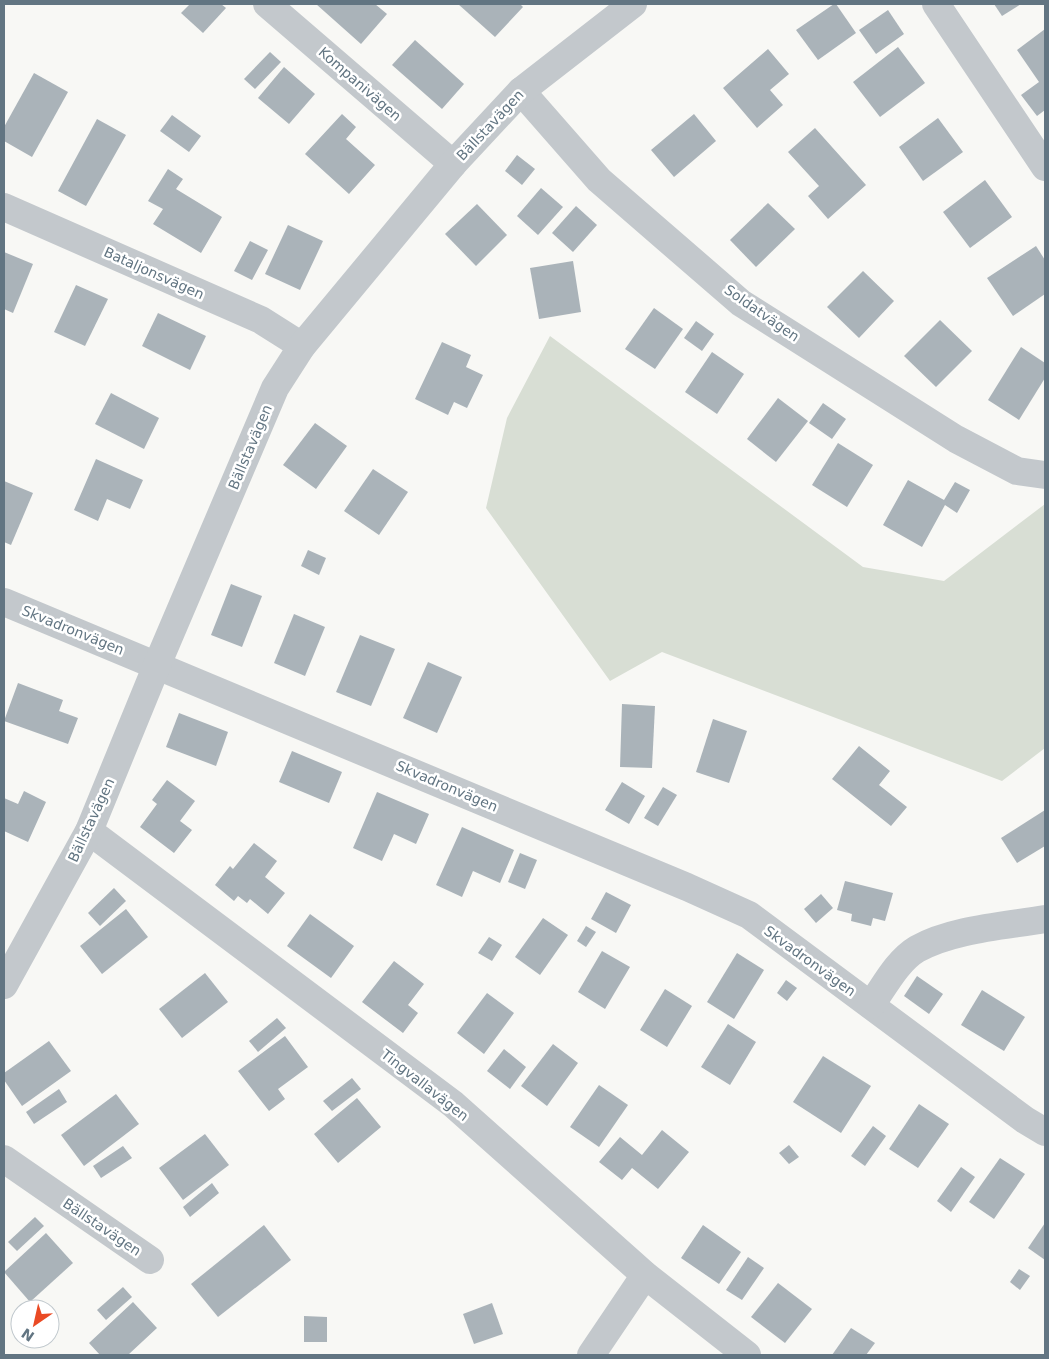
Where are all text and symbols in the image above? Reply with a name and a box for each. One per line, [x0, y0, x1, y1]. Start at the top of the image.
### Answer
street label: Kompanivägen [315, 44, 405, 124]
street label: Bällstavägen [453, 86, 527, 164]
street label: Bataljonsvägen [101, 244, 207, 302]
street label: Soldatvägen [722, 281, 802, 345]
street label: Bällstavägen [225, 402, 275, 492]
street label: Skvadronvägen [20, 602, 126, 658]
street label: Skvadronvägen [394, 757, 500, 815]
street label: Bällstavägen [65, 776, 117, 864]
street label: Skvadronvägen [761, 923, 859, 999]
street label: Tingvallavägen [377, 1045, 472, 1124]
street label: Bällstavägen [60, 1195, 144, 1259]
north arrow [10, 1299, 60, 1349]
text: N [18, 1325, 37, 1345]

